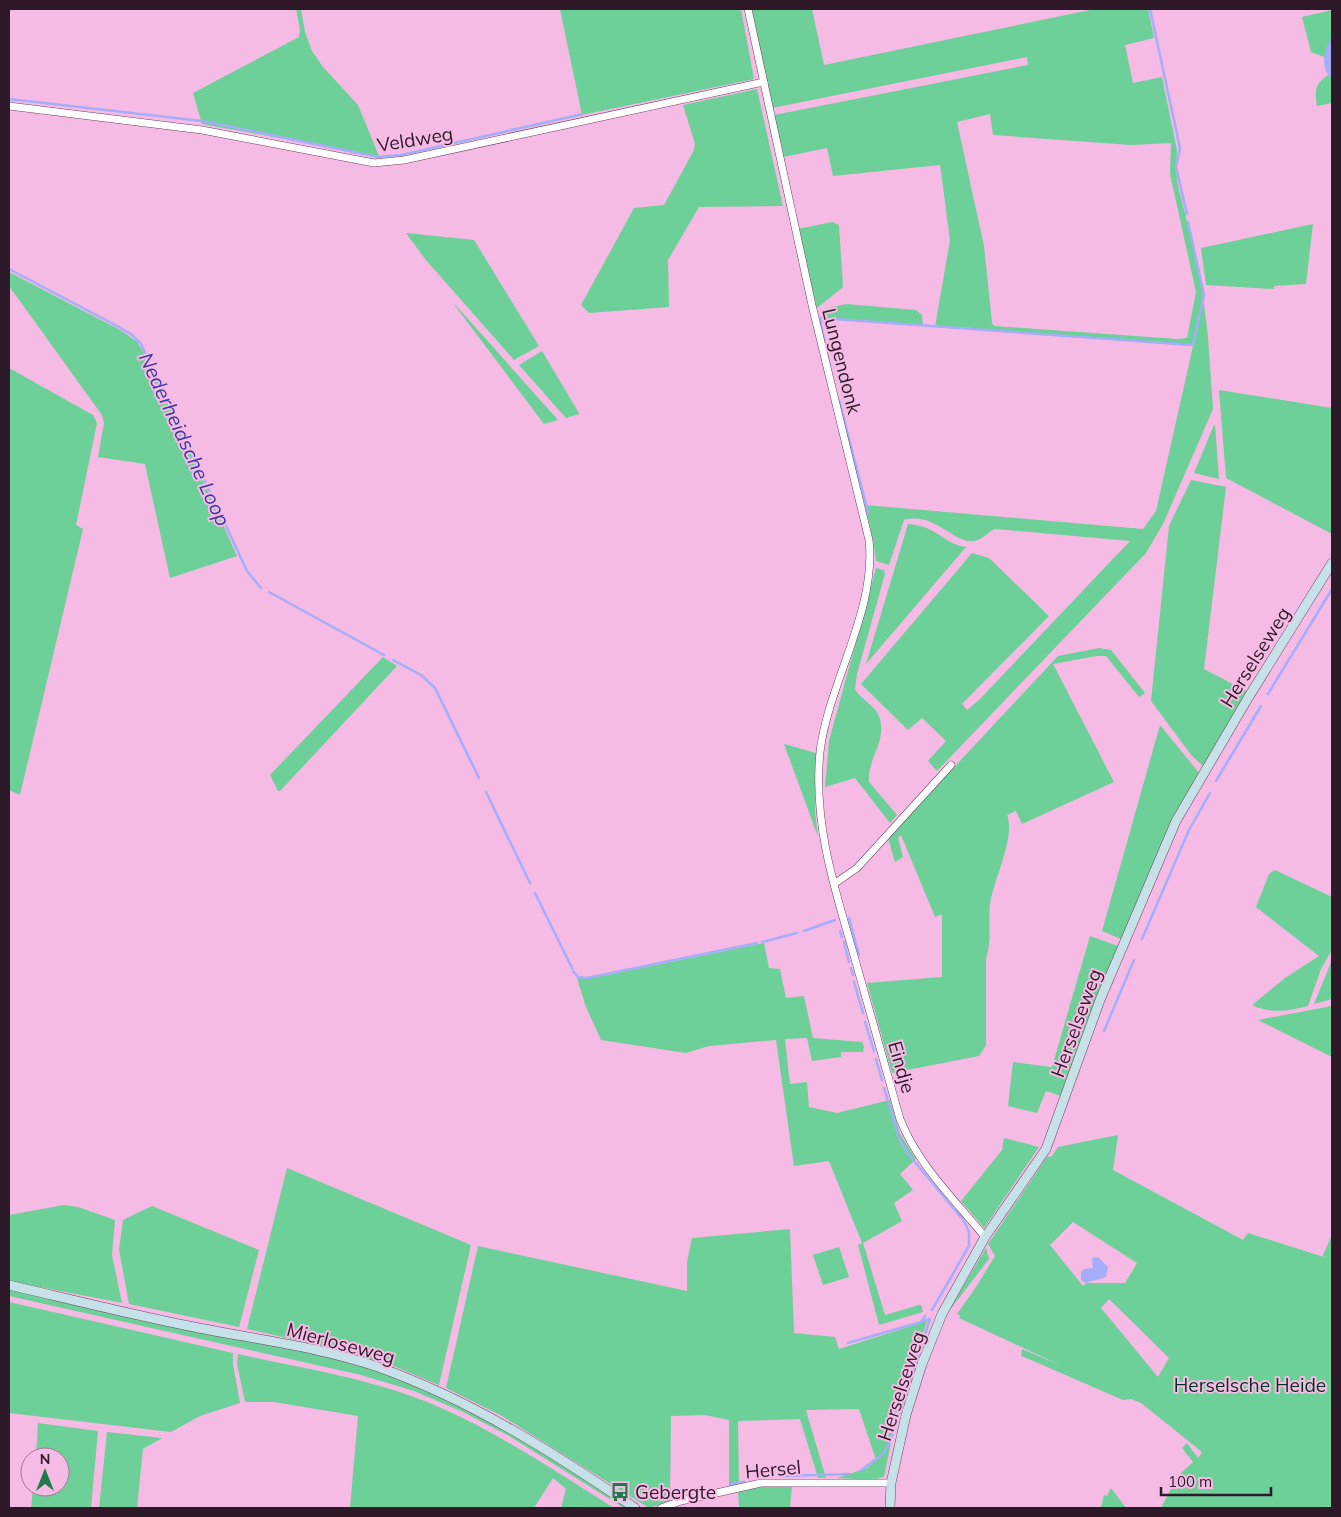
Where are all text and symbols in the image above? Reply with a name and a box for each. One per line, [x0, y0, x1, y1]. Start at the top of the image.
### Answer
street label: Veldweg [375, 121, 455, 157]
street label: Lungendonk [817, 306, 867, 417]
water label: Nederheidsche Loop [134, 348, 236, 530]
street label: Herselseweg [1215, 602, 1295, 712]
street label: Herselseweg [1045, 965, 1107, 1081]
street label: Eindje [883, 1038, 921, 1096]
street label: Mierloseweg [284, 1317, 398, 1369]
street label: Herselseweg [872, 1328, 930, 1444]
park label: Herselsche Heide [1174, 1373, 1326, 1397]
north arrow [20, 1447, 70, 1497]
text: N [40, 1450, 50, 1468]
street label: Hersel [744, 1455, 802, 1483]
scale bar [1161, 1464, 1271, 1496]
text: 100 m [1168, 1472, 1212, 1491]
place label: Gebergte [635, 1480, 716, 1504]
bus stop icon: Gebergte [609, 1481, 631, 1503]

